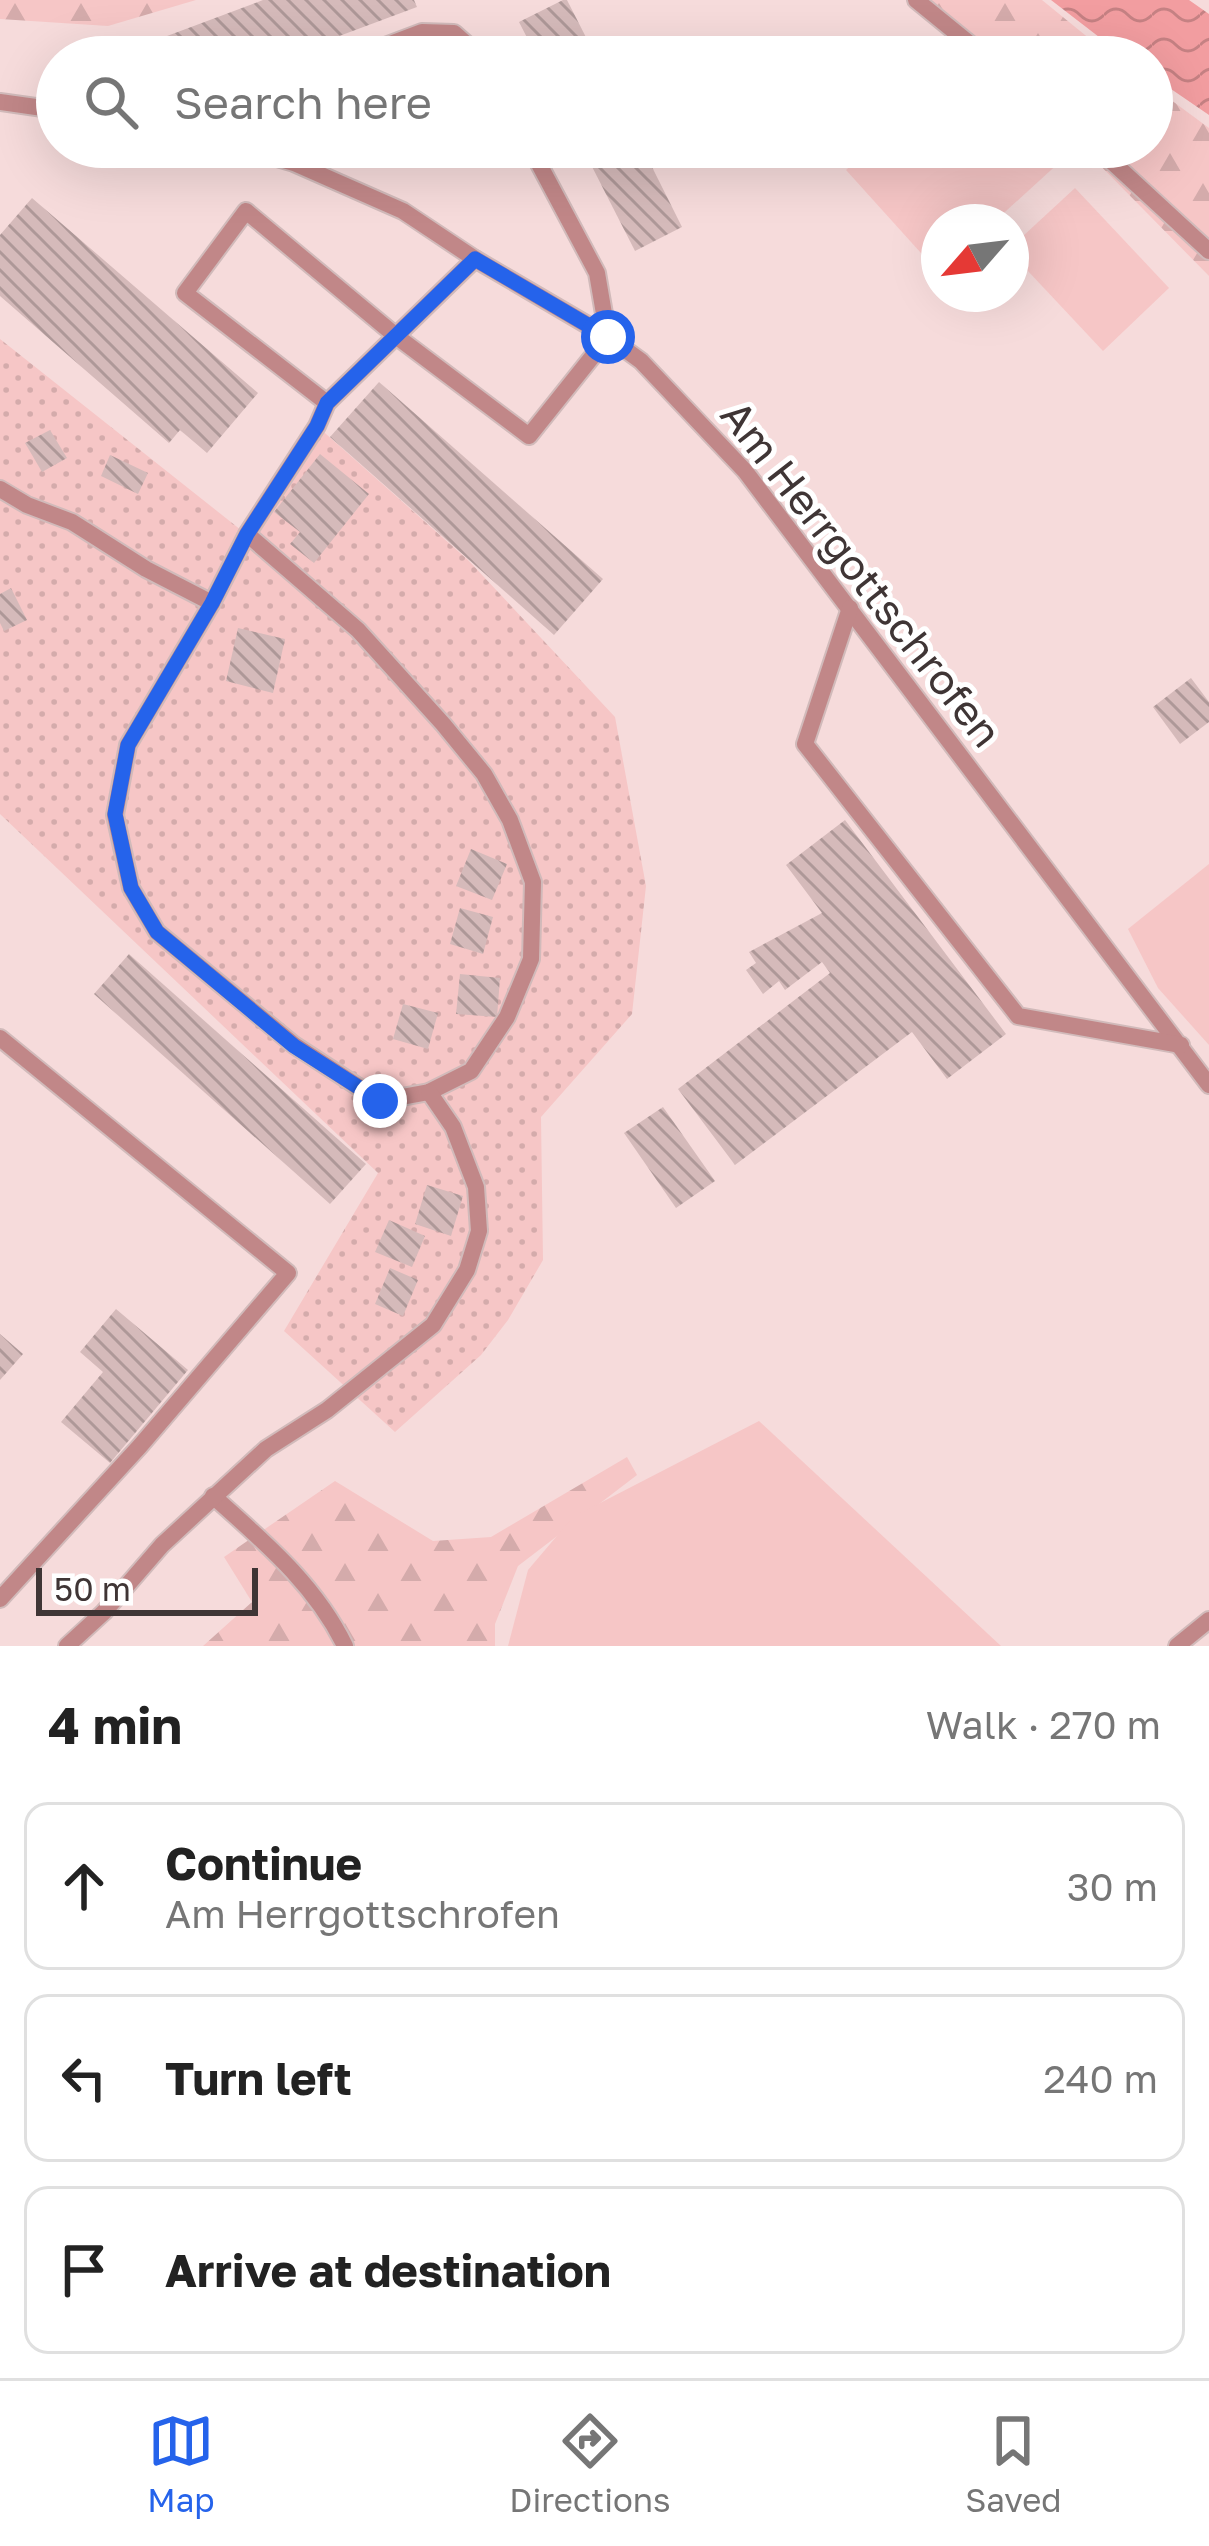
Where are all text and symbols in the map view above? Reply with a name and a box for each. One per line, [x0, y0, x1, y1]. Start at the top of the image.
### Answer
search box [36, 36, 1173, 168]
icon: search [78, 69, 144, 135]
text: Search here [174, 75, 432, 129]
north arrow [921, 204, 1029, 312]
route start [581, 310, 635, 364]
street label: Am Herrgottschrofen [711, 390, 1013, 756]
route end [353, 1074, 407, 1128]
scale bar [36, 1562, 258, 1615]
text: 50 m [54, 1569, 131, 1608]
text: 4 min [48, 1694, 182, 1755]
text: Walk · 270 m [926, 1701, 1161, 1748]
text: Continue [165, 1836, 362, 1890]
icon: ahead [51, 1853, 117, 1919]
text: 30 m [1067, 1863, 1158, 1910]
text: Am Herrgottschrofen [165, 1890, 560, 1937]
icon: left [51, 2045, 117, 2111]
text: Turn left [165, 2051, 352, 2105]
text: 240 m [1043, 2055, 1158, 2102]
icon: arrive [51, 2237, 117, 2303]
text: Arrive at destination [165, 2243, 611, 2297]
tab: Map [147, 2408, 215, 2519]
tab: Directions [509, 2408, 671, 2519]
tab: Saved [965, 2408, 1062, 2519]

